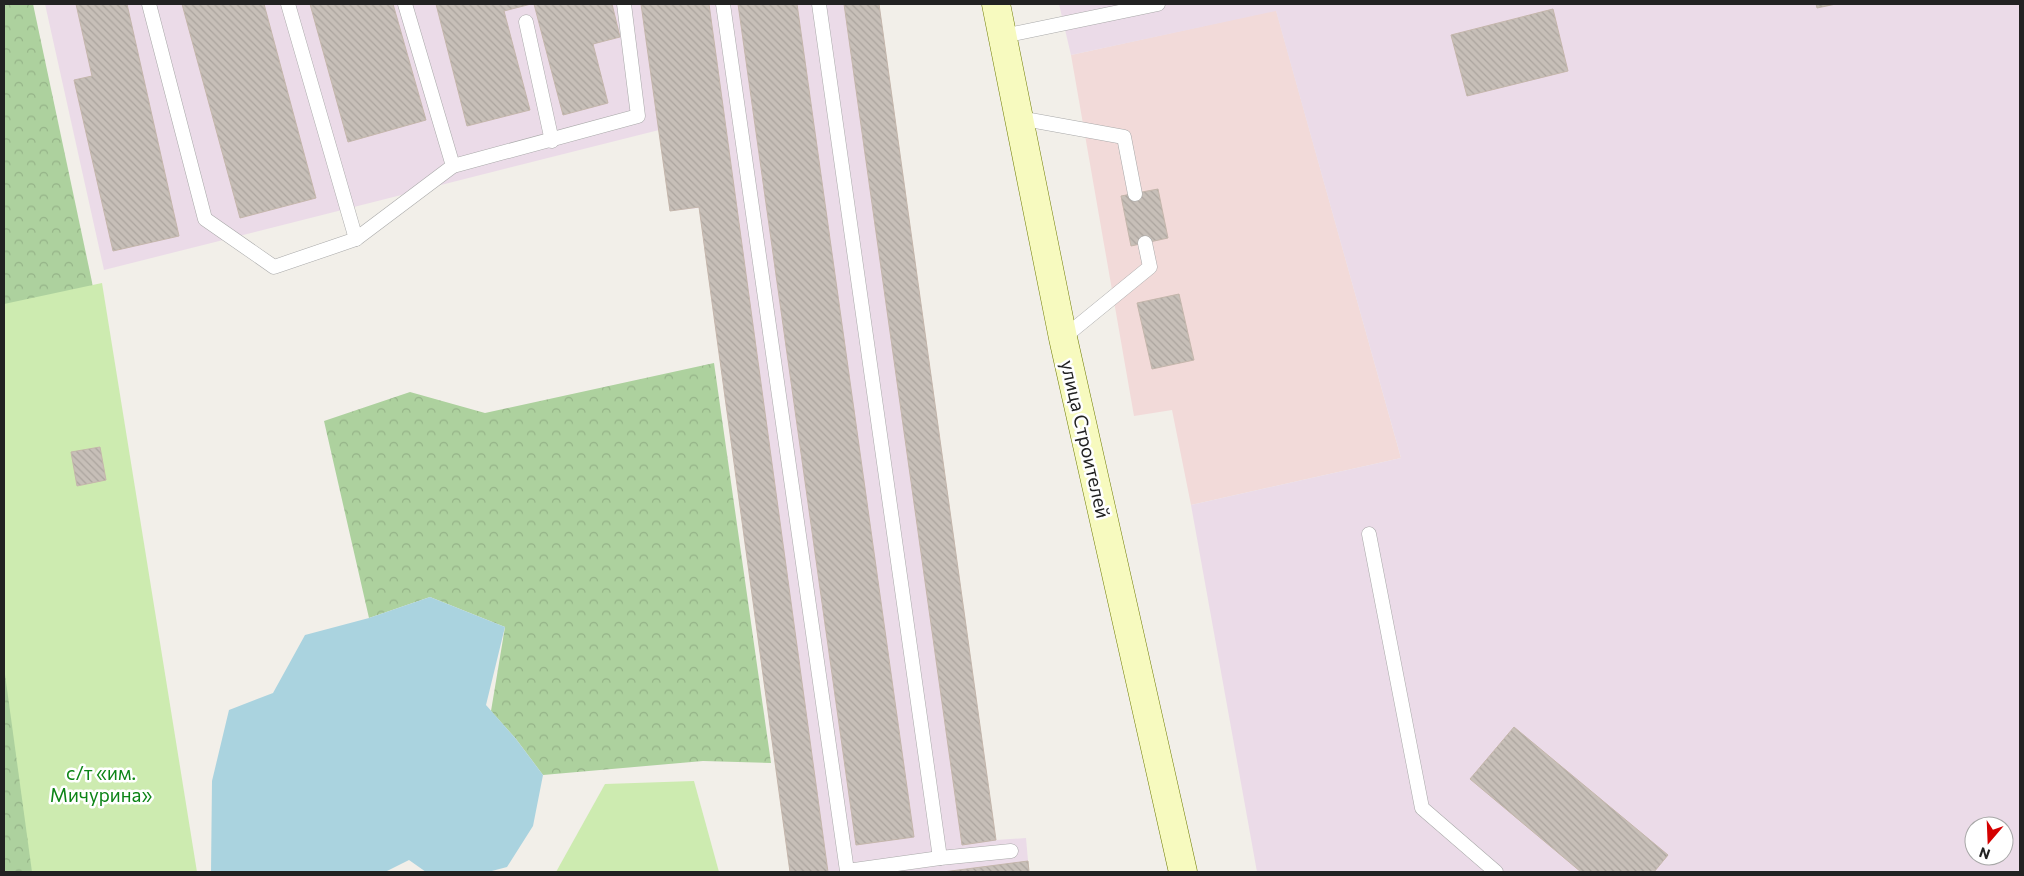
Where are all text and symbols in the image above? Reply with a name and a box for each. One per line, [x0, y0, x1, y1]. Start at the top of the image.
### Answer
street label: улица Строителей [1057, 358, 1115, 520]
park label: с/т «им. Мичурина» [50, 761, 152, 806]
north arrow [1964, 816, 2014, 866]
text: N [1977, 844, 1992, 864]

